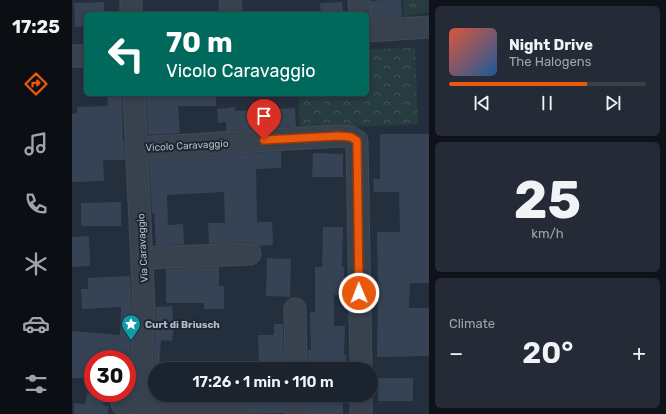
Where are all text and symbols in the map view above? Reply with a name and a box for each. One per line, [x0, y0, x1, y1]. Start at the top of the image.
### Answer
text: 17:25 [12, 16, 60, 38]
text: 70 m [166, 26, 233, 59]
icon: left [100, 28, 152, 80]
text: Night Drive [509, 36, 593, 54]
text: The Halogens [509, 54, 591, 69]
text: Vicolo Caravaggio [166, 60, 316, 82]
icon: directions [22, 70, 50, 98]
icon: previous [471, 92, 493, 114]
icon: pause [536, 92, 558, 114]
icon: next [602, 92, 624, 114]
pin [247, 99, 281, 140]
icon: arrive [253, 105, 275, 127]
icon: music [22, 130, 50, 158]
street label: Vicolo Caravaggio [145, 138, 229, 154]
text: 25 [514, 169, 581, 231]
icon: phone [22, 190, 50, 218]
street label: Via Caravaggio [135, 213, 151, 283]
text: km/h [531, 226, 564, 241]
icon: climate [22, 250, 50, 278]
position arrow [338, 272, 380, 314]
icon: car [22, 310, 50, 338]
place icon: Curt di Briusch [120, 313, 142, 341]
text: Climate [449, 316, 495, 331]
place label: Curt di Briusch [145, 319, 220, 331]
text: 20° [522, 335, 573, 371]
text: − [449, 340, 463, 367]
text: + [632, 340, 646, 367]
speed limit sign: 30 [84, 350, 136, 402]
icon: filters [22, 370, 50, 398]
text: 17:26 · 1 min · 110 m [192, 373, 334, 391]

